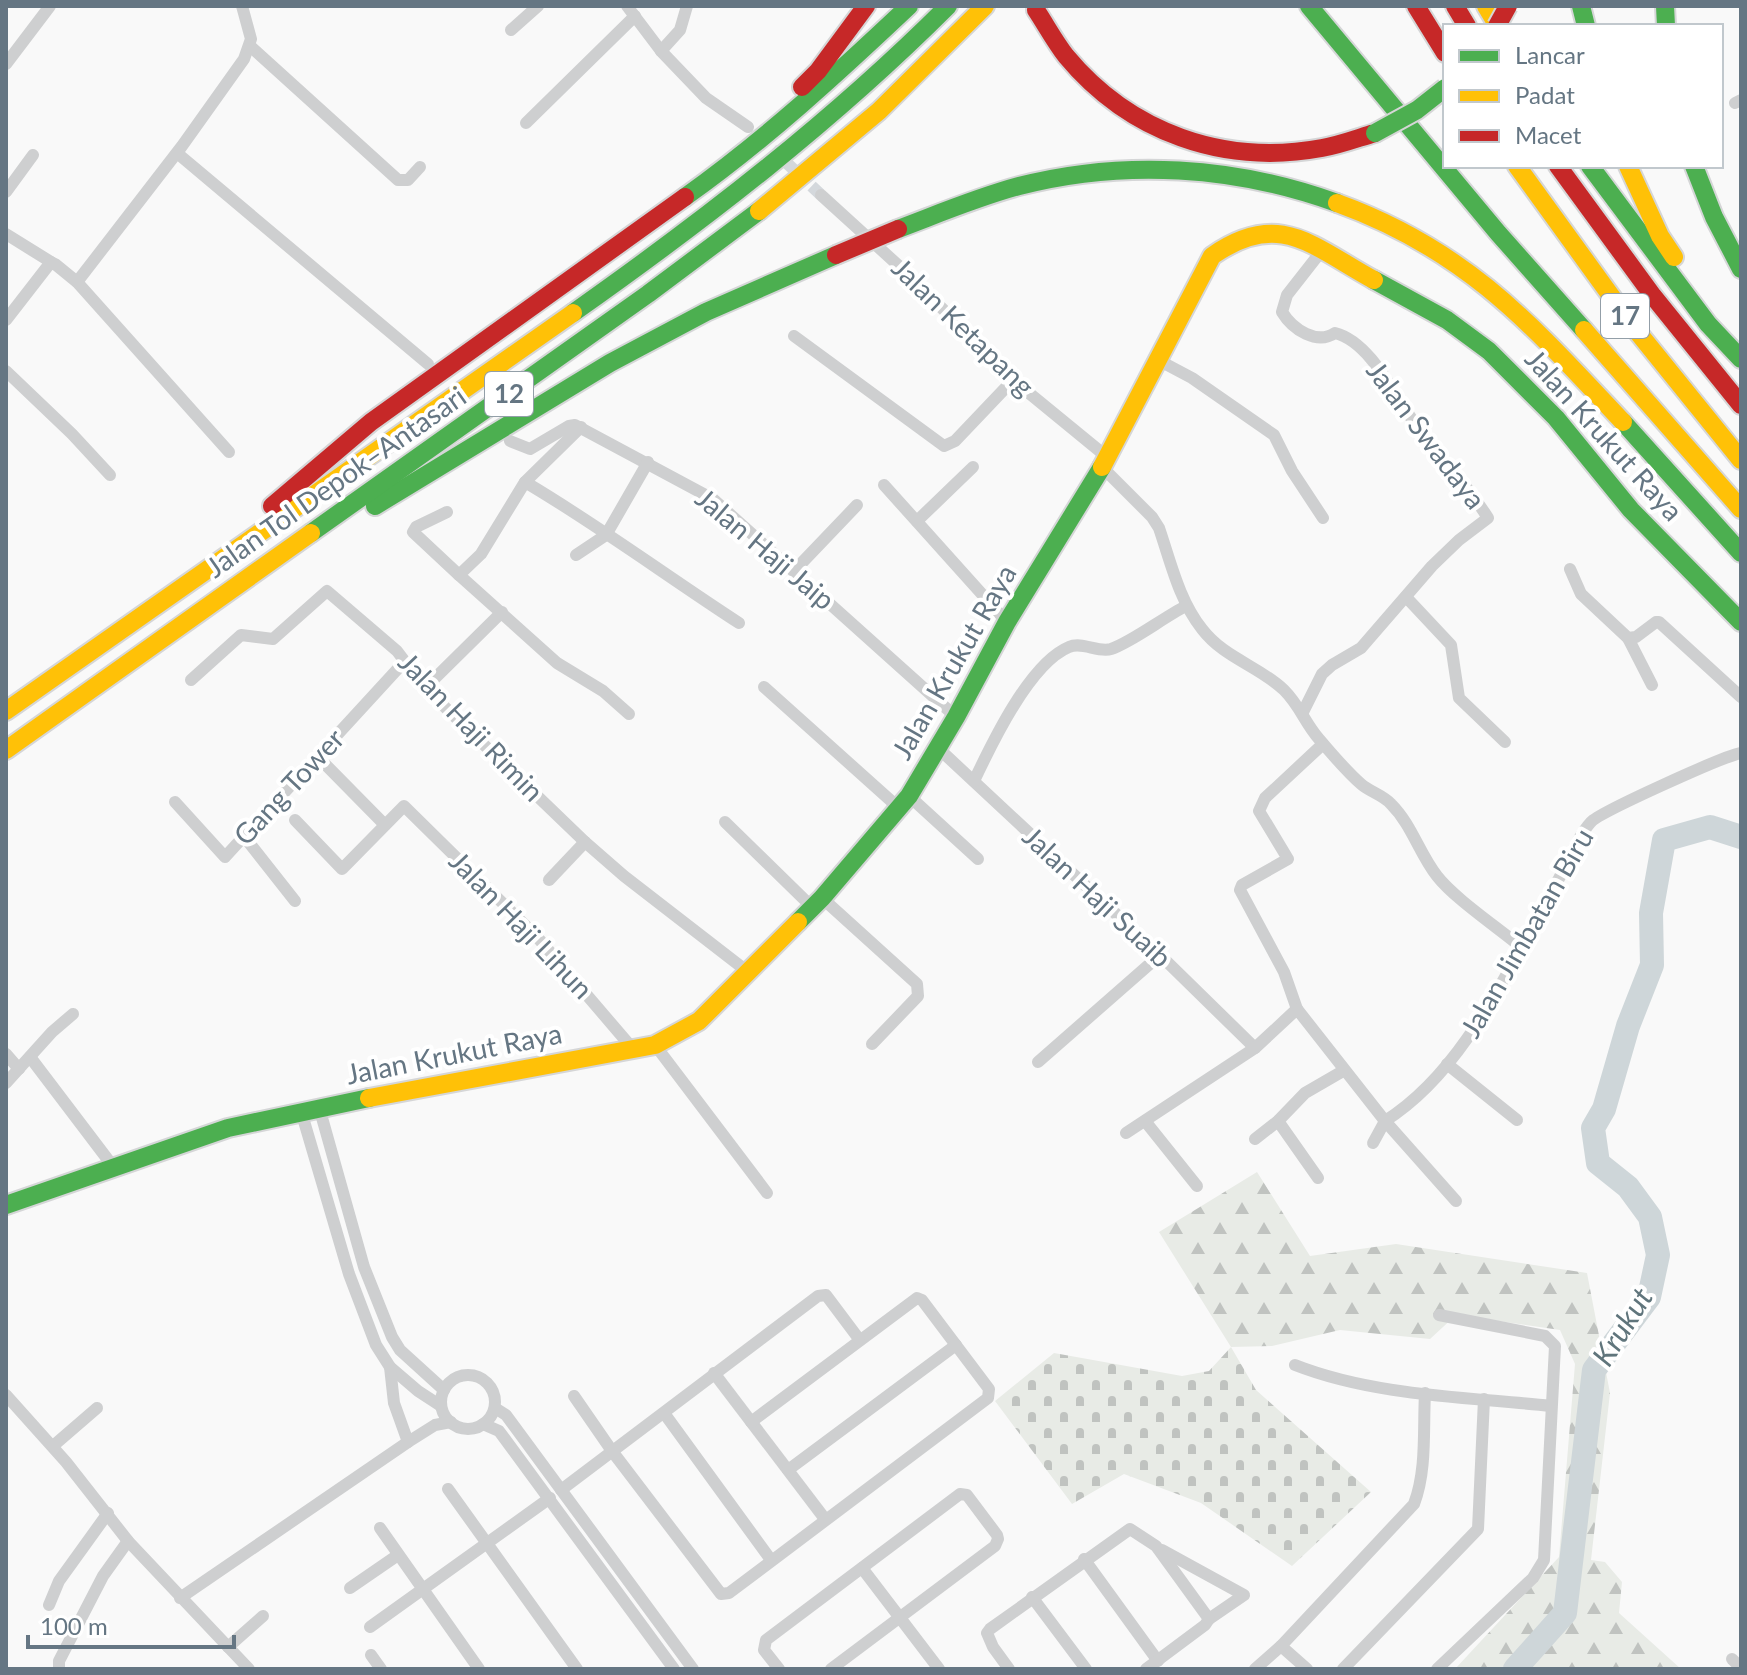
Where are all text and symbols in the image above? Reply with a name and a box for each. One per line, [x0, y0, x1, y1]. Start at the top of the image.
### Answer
legend [1443, 24, 1723, 168]
text: Lancar [1515, 40, 1585, 69]
text: Padat [1515, 80, 1575, 109]
text: Macet [1515, 120, 1582, 149]
street label: Jalan Ketapang [886, 250, 1042, 403]
road number: 17 [1601, 294, 1649, 338]
street label: Jalan Krukut Raya [1519, 342, 1691, 527]
street label: Jalan Swadaya [1360, 354, 1493, 515]
road number: 12 [485, 372, 533, 416]
street label: Jalan Tol Depok–Antasari [199, 378, 472, 584]
street label: Jalan Haji Jaip [689, 480, 842, 616]
street label: Jalan Krukut Raya [884, 558, 1023, 765]
street label: Jalan Haji Rimin [392, 645, 551, 808]
street label: Gang Tower [226, 721, 351, 851]
street label: Jalan Haji Suaib [1016, 819, 1179, 974]
street label: Jalan Jimbatan Biru [1453, 822, 1600, 1043]
street label: Jalan Haji Lihun [443, 843, 601, 1005]
street label: Jalan Krukut Raya [343, 1015, 564, 1091]
water label: Krukut [1583, 1280, 1659, 1372]
scale bar [28, 1599, 234, 1649]
text: 100 m [40, 1611, 108, 1640]

